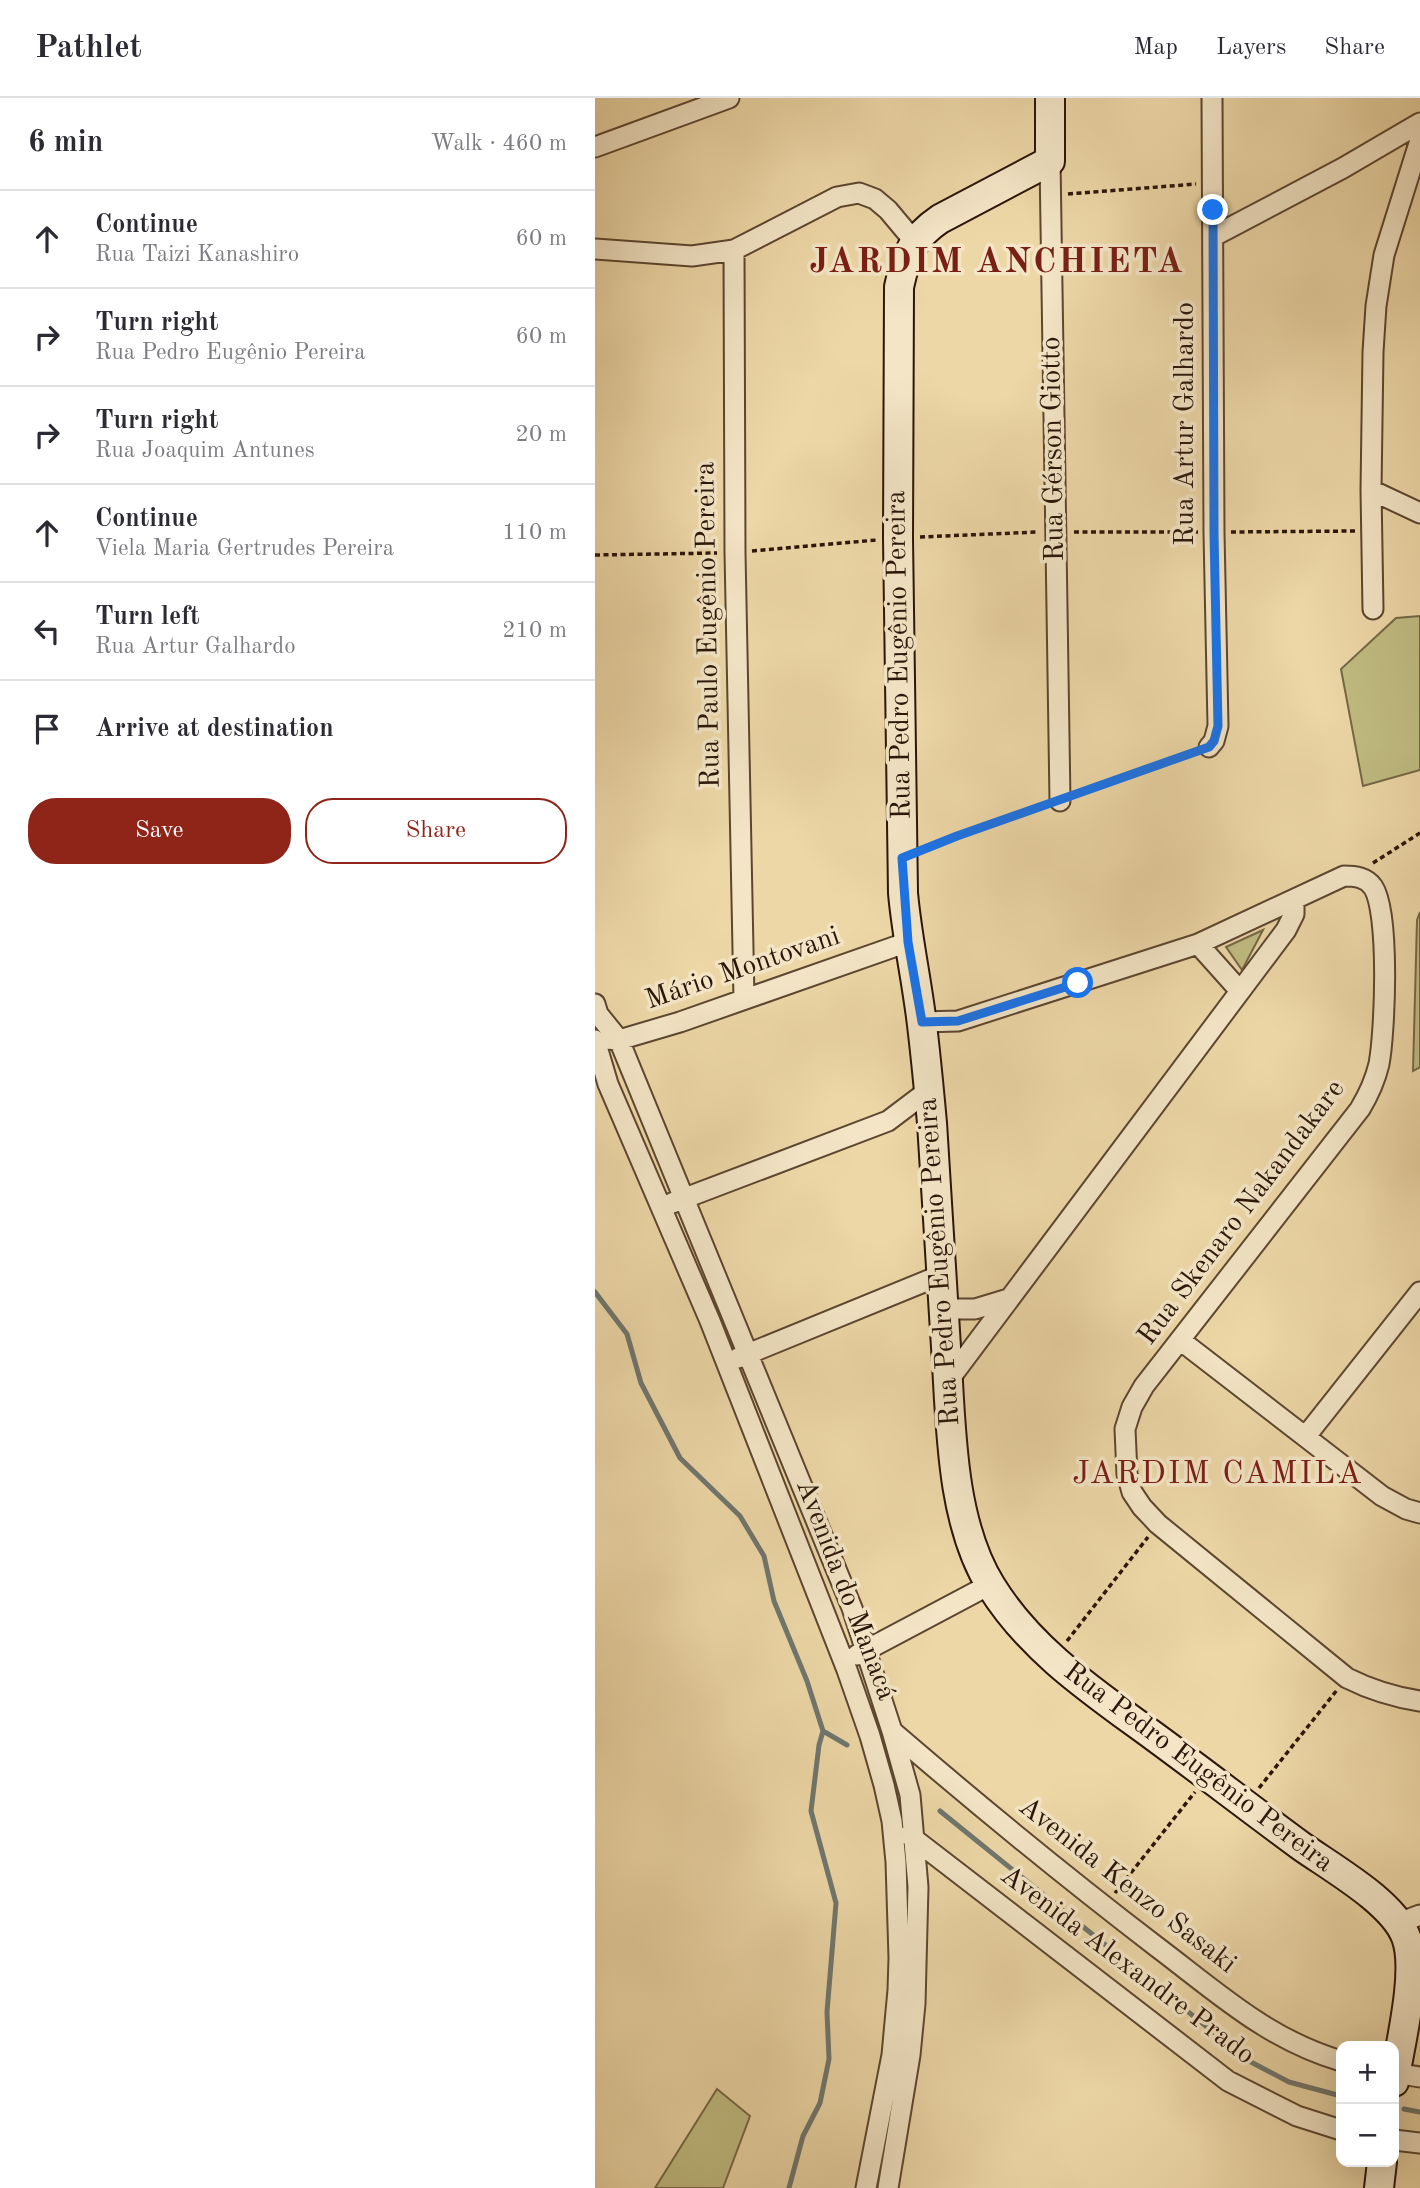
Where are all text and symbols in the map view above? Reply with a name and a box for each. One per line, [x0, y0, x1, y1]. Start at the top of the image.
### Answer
text: Pathlet [35, 32, 142, 65]
text: Map [1134, 36, 1178, 60]
text: Layers [1216, 36, 1286, 60]
text: Share [1324, 36, 1385, 60]
text: 6 min [28, 128, 103, 158]
text: Walk · 460 m [431, 132, 567, 155]
route end [1197, 194, 1228, 225]
text: Continue [95, 212, 198, 238]
icon: ahead [28, 220, 66, 258]
text: 60 m [516, 227, 567, 250]
text: Rua Taizi Kanashiro [95, 243, 299, 266]
district label: JARDIM ANCHIETA [809, 245, 1185, 280]
street label: Rua Artur Galhardo [1172, 302, 1200, 546]
text: Turn right [95, 310, 218, 336]
icon: right [28, 318, 66, 356]
text: 60 m [516, 325, 567, 348]
street label: Rua Gérson Giotto [1038, 336, 1070, 562]
text: Rua Pedro Eugênio Pereira [95, 341, 366, 364]
text: Turn right [95, 408, 218, 434]
icon: right [28, 416, 66, 454]
text: 20 m [516, 423, 567, 446]
text: Rua Joaquim Antunes [95, 439, 315, 462]
street label: Rua Paulo Eugênio Pereira [692, 461, 726, 789]
street label: Rua Pedro Eugênio Pereira [883, 490, 917, 820]
text: Continue [95, 506, 198, 532]
icon: ahead [28, 514, 66, 552]
text: 110 m [502, 521, 567, 544]
text: Viela Maria Gertrudes Pereira [95, 537, 394, 560]
text: Turn left [95, 604, 200, 630]
icon: left [28, 612, 66, 650]
text: 210 m [502, 619, 567, 642]
text: Rua Artur Galhardo [95, 635, 296, 658]
icon: arrive [28, 710, 66, 748]
text: Arrive at destination [95, 716, 334, 742]
button: Save [28, 798, 291, 864]
button: Share [305, 798, 567, 864]
street label: Mário Montovani [642, 923, 844, 1015]
route start [1062, 967, 1093, 998]
street label: Rua Skenaro Nakandakare [1133, 1075, 1351, 1351]
street label: Rua Pedro Eugênio Pereira [915, 1097, 965, 1427]
district label: JARDIM CAMILA [1072, 1459, 1364, 1491]
street label: Avenida do Manacá [790, 1476, 900, 1704]
street label: Rua Pedro Eugênio Pereira [1058, 1658, 1338, 1878]
street label: Avenida Kenzo Sasaki [1013, 1793, 1241, 1979]
street label: Avenida Alexandre Prado [995, 1862, 1259, 2070]
map controls [1336, 2041, 1399, 2167]
button: + [1336, 2041, 1399, 2104]
button: − [1336, 2104, 1399, 2167]

